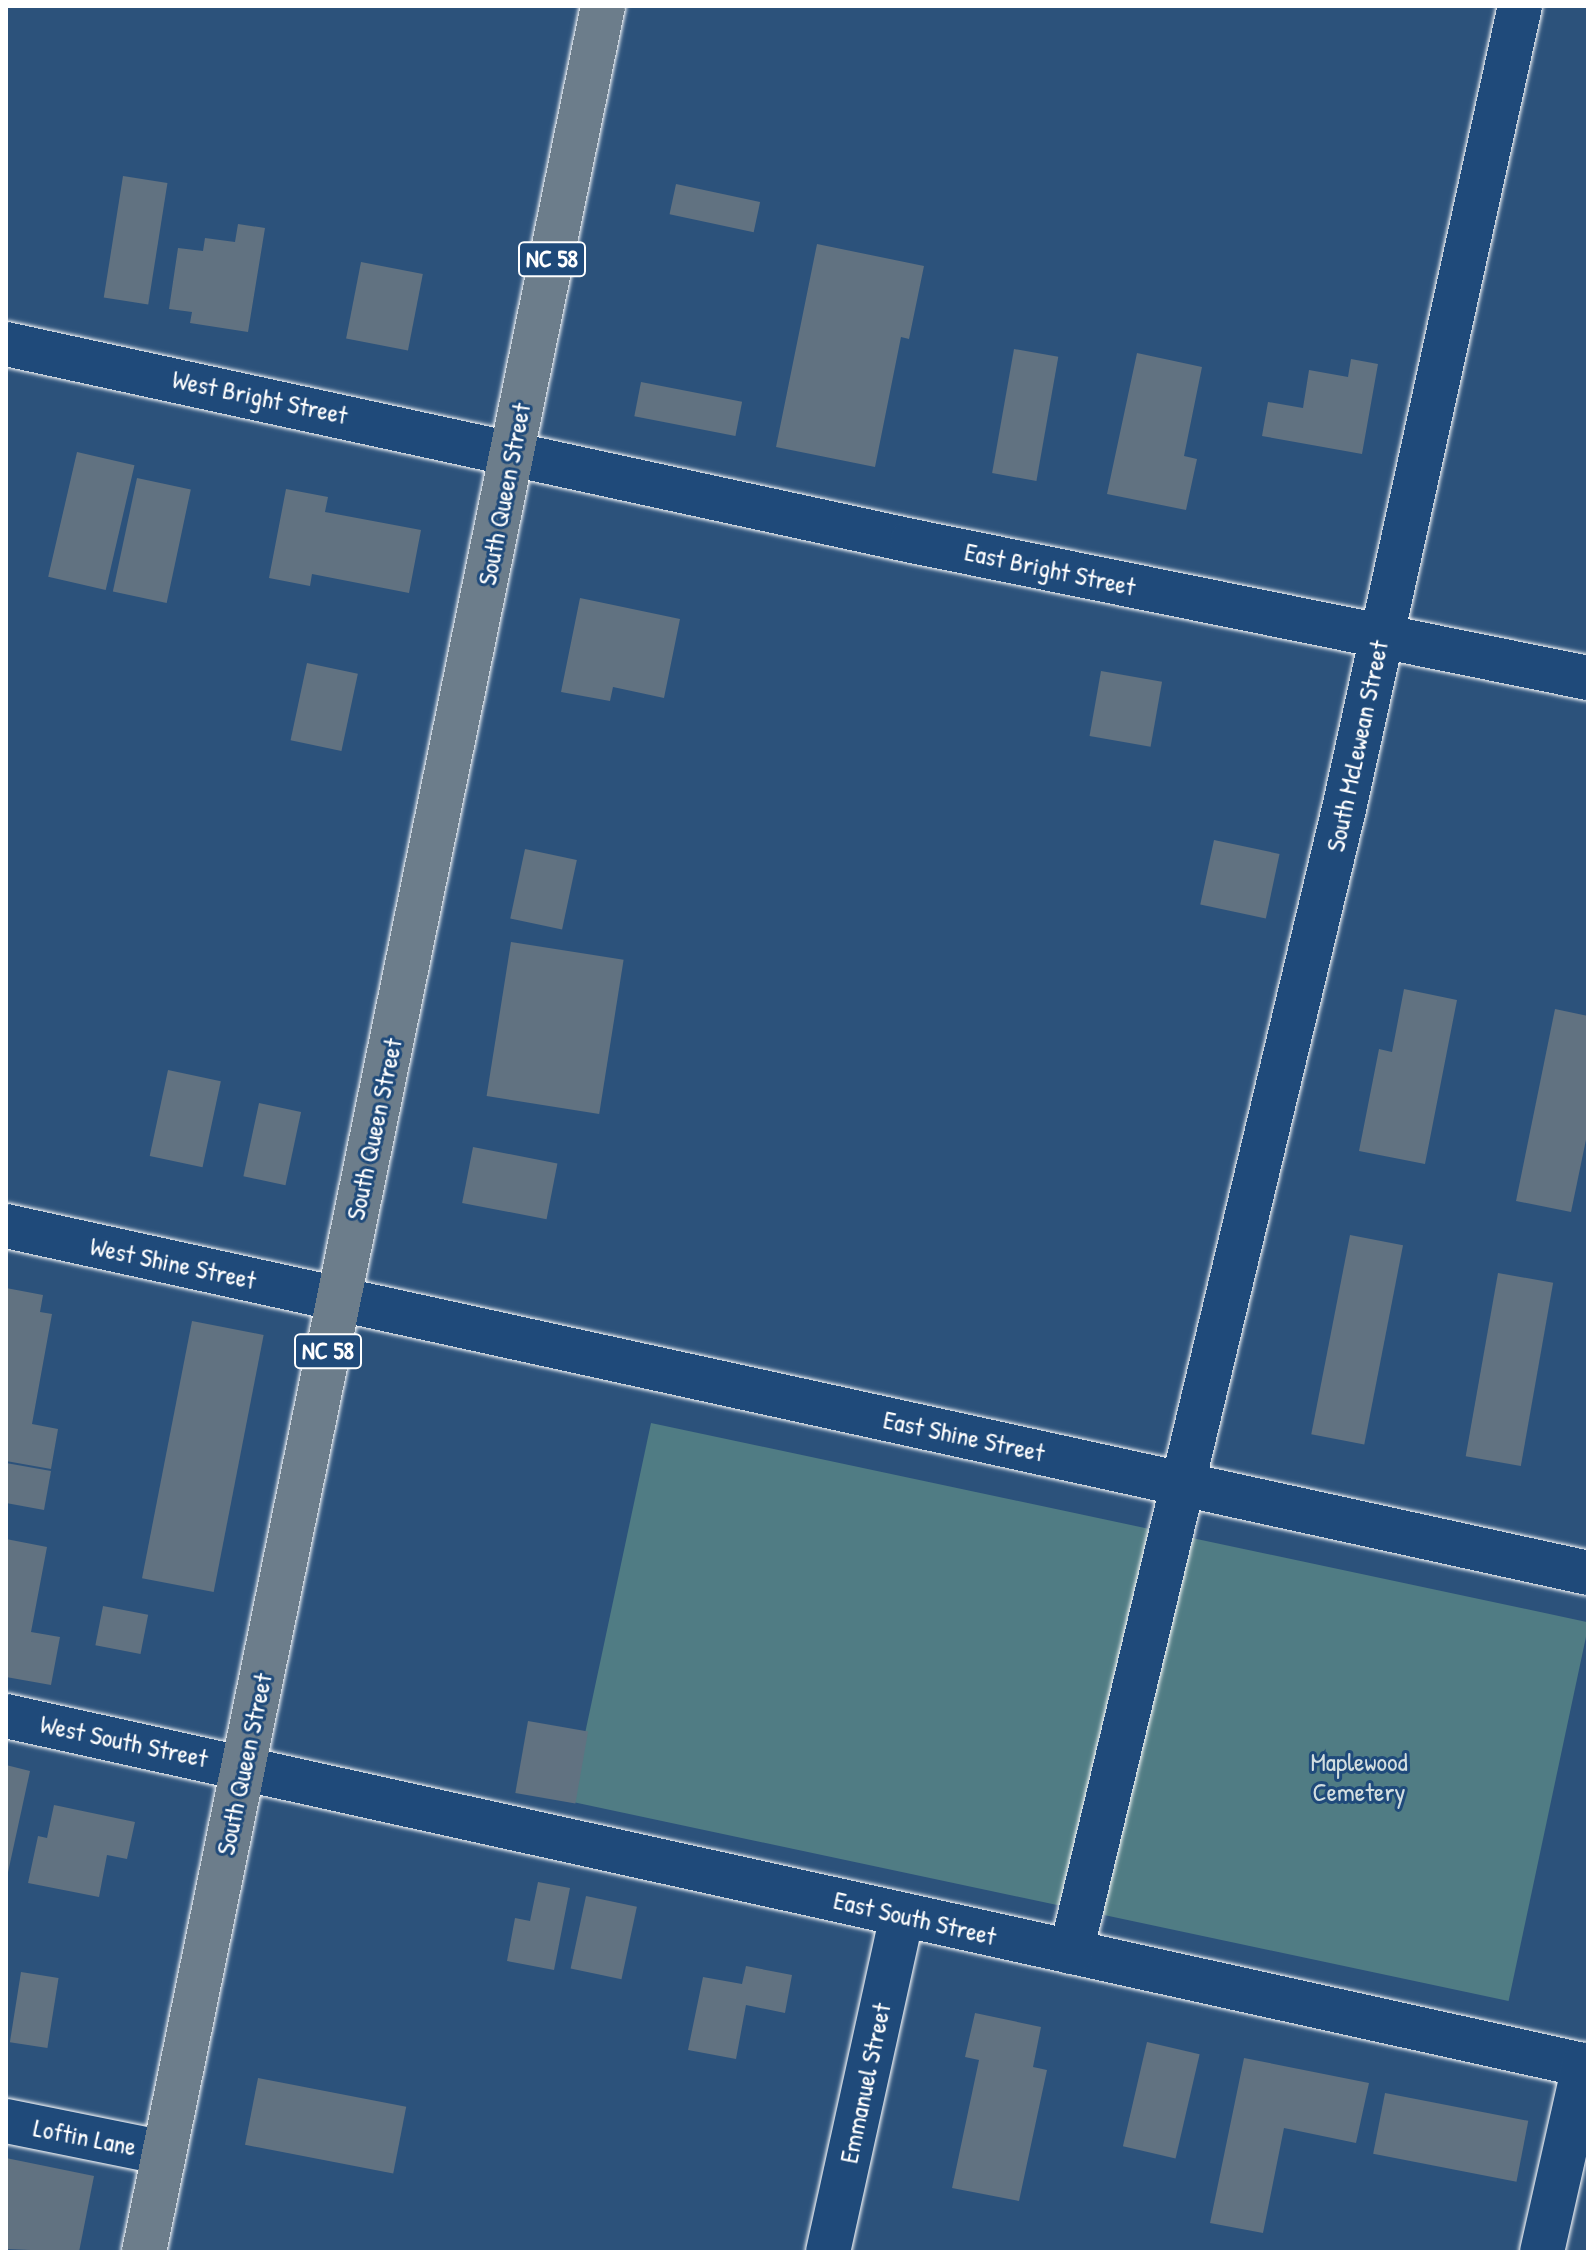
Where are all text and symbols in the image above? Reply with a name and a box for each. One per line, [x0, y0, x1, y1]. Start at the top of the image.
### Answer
road number: NC 58 [518, 239, 586, 279]
street label: West Bright Street [170, 363, 350, 431]
street label: South Queen Street [471, 400, 537, 588]
street label: East Bright Street [962, 536, 1138, 602]
street label: South McLewean Street [1319, 638, 1395, 854]
street label: South Queen Street [340, 1035, 408, 1223]
street label: West Shine Street [87, 1230, 259, 1296]
road number: NC 58 [294, 1331, 362, 1371]
street label: East Shine Street [881, 1404, 1047, 1468]
street label: South Queen Street [210, 1670, 278, 1858]
street label: West South Street [37, 1708, 211, 1774]
park label: Maplewood Cemetery [1310, 1746, 1408, 1808]
street label: East South Street [831, 1884, 999, 1952]
street label: Emmanuel Street [833, 2000, 897, 2166]
street label: Loftin Lane [31, 2112, 139, 2162]

